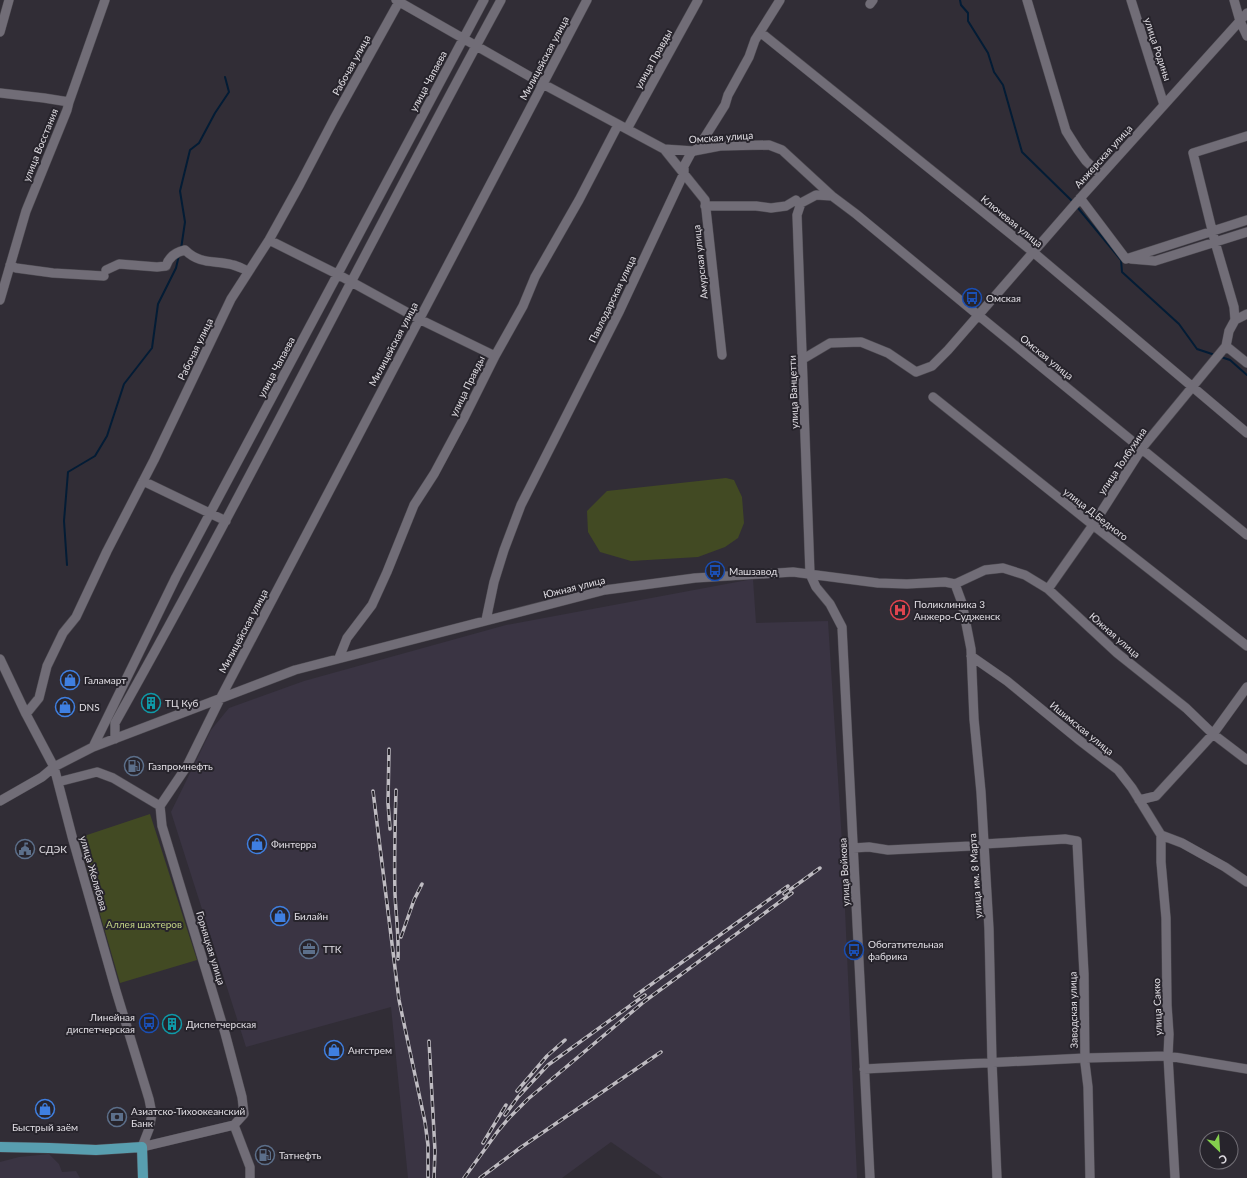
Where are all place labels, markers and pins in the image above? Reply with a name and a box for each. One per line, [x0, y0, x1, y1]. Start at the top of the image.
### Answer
bus stop icon: Омская [961, 287, 983, 309]
place label: Омская [986, 292, 1021, 304]
bus stop icon: Машзавод [704, 560, 726, 582]
place label: Машзавод [729, 565, 777, 577]
place label: Поликлиника 3 Анжеро-Судженск [914, 598, 1001, 622]
hospital icon: Поликлиника 3 Анжеро-Судженск [889, 599, 911, 621]
shop icon: Галамарт [59, 669, 81, 691]
place label: Галамарт [84, 674, 126, 686]
building icon: ТЦ Куб [140, 692, 162, 714]
shop icon: DNS [54, 696, 76, 718]
place label: ТЦ Куб [165, 697, 199, 709]
place label: DNS [79, 701, 100, 713]
fuel station icon: Газпромнефть [123, 755, 145, 777]
place label: Газпромнефть [148, 760, 213, 772]
shop icon: Финтерра [246, 833, 268, 855]
public building icon: СДЭК [14, 838, 36, 860]
place label: Финтерра [271, 838, 316, 850]
place label: СДЭК [39, 843, 67, 855]
shop icon: Билайн [269, 905, 291, 927]
place label: Билайн [294, 910, 328, 922]
office icon: ТТК [298, 938, 320, 960]
place label: Обогатительная фабрика [868, 938, 944, 962]
bus stop icon: Обогатительная фабрика [843, 939, 865, 961]
place label: ТТК [323, 943, 342, 955]
place label: Линейная диспетчерская [67, 1011, 135, 1035]
bus stop icon: Линейная диспетчерская [138, 1012, 160, 1034]
building icon: Диспетчерская [161, 1013, 183, 1035]
place label: Диспетчерская [186, 1018, 256, 1030]
shop icon: Ангстрем [323, 1039, 345, 1061]
place label: Ангстрем [348, 1044, 392, 1056]
shop icon: Быстрый заём [34, 1098, 56, 1120]
place label: Азиатско-Тихоокеанский Банк [131, 1105, 245, 1129]
bank icon: Азиатско-Тихоокеанский Банк [106, 1106, 128, 1128]
place label: Быстрый заём [12, 1121, 78, 1133]
fuel station icon: Татнефть [254, 1144, 276, 1166]
place label: Татнефть [279, 1149, 321, 1161]

